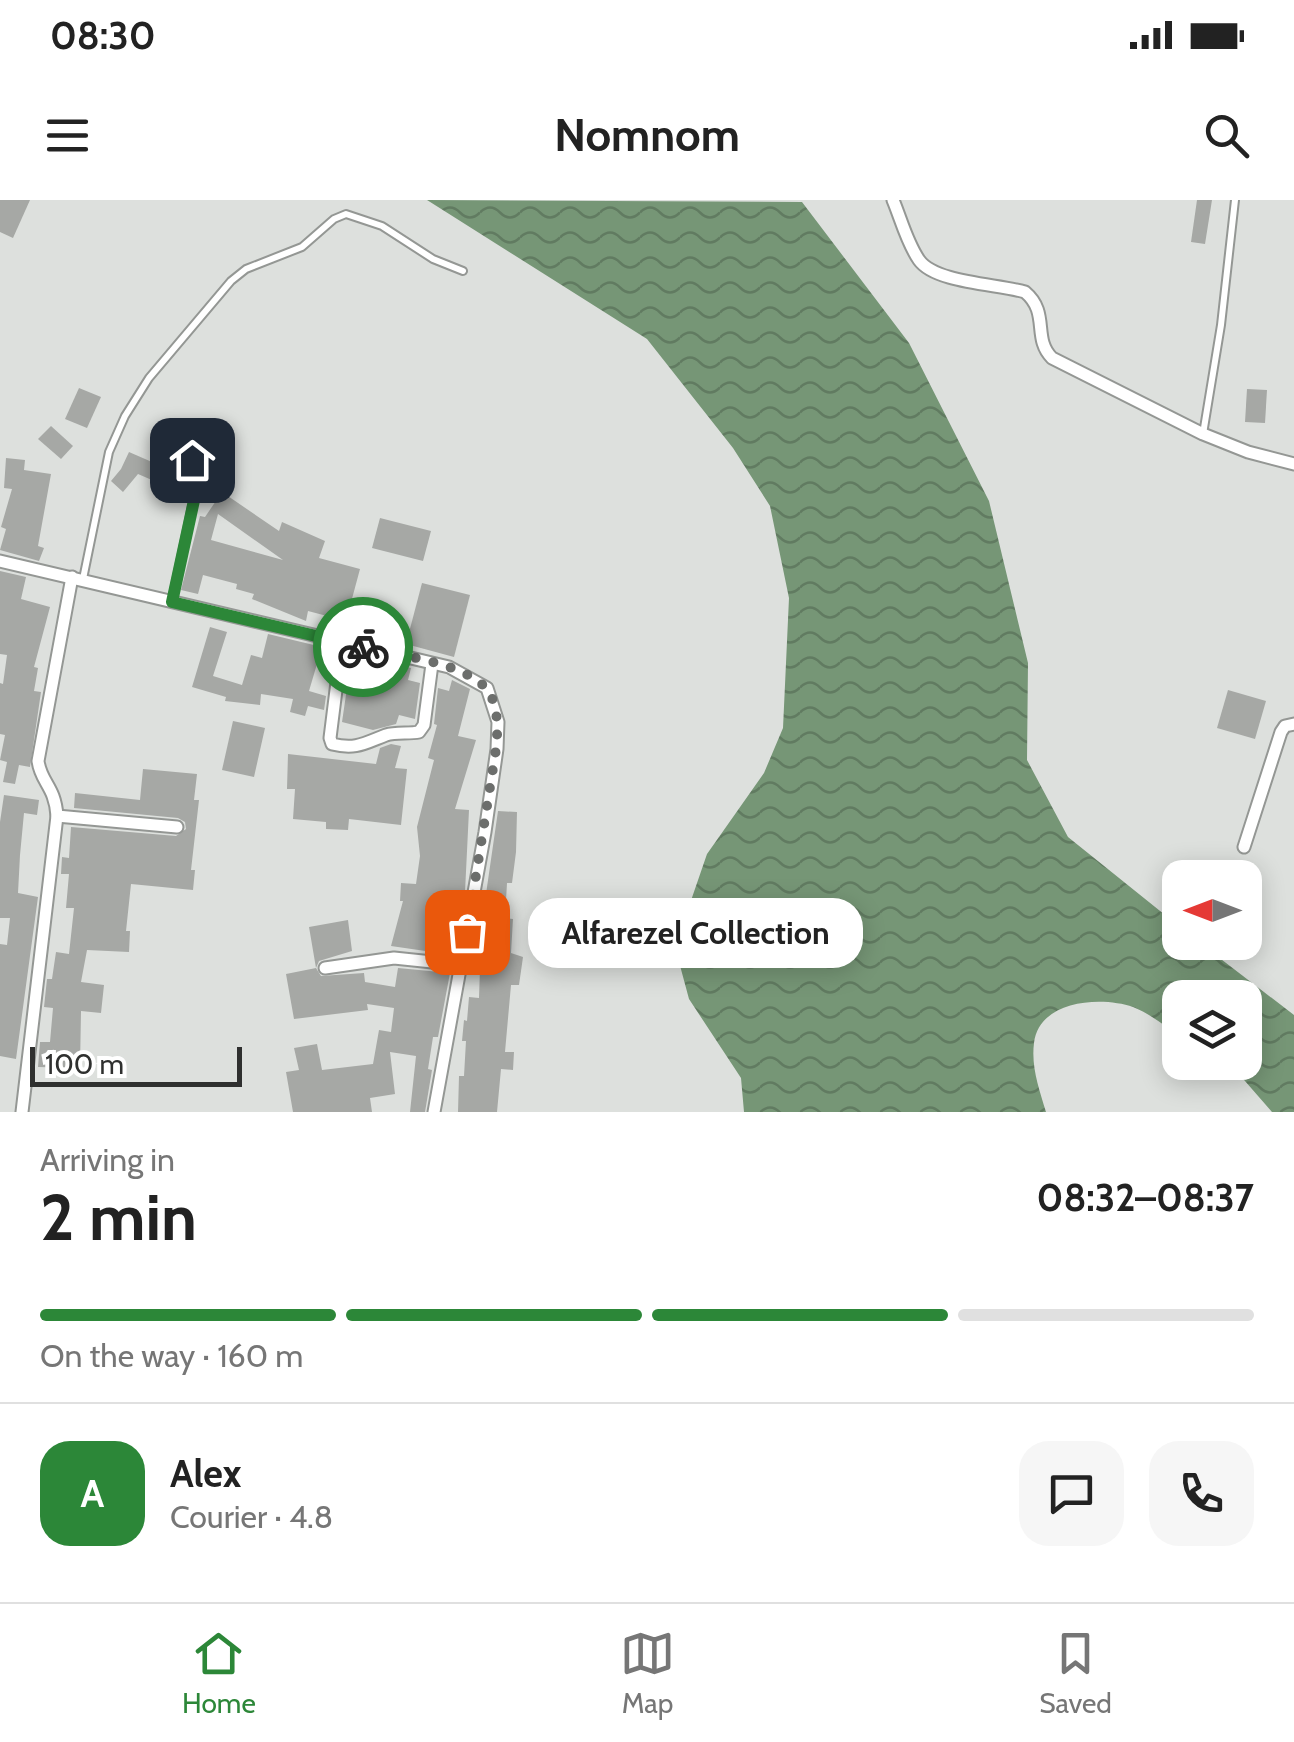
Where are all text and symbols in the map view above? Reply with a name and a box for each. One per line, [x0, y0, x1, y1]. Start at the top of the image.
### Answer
text: 08:30 [50, 12, 156, 59]
icon: menu [40, 108, 95, 163]
text: Nomnom [554, 108, 740, 162]
icon: search [1199, 108, 1254, 163]
pin [150, 418, 235, 503]
icon: home [165, 433, 220, 488]
courier [313, 597, 413, 697]
icon: bike [336, 620, 391, 675]
north arrow [1162, 860, 1262, 960]
map controls [1162, 860, 1262, 1080]
pin [425, 890, 510, 975]
callout: Alfarezel Collection [527, 897, 862, 967]
icon: bag [440, 905, 495, 960]
text: Alfarezel Collection [561, 913, 830, 952]
button: layers [1162, 980, 1262, 1080]
scale bar [30, 1042, 242, 1086]
text: 100 m [45, 1047, 124, 1081]
text: Arriving in [40, 1140, 175, 1179]
text: 08:32–08:37 [1037, 1174, 1254, 1221]
text: 2 min [40, 1177, 197, 1256]
text: On the way · 160 m [40, 1336, 303, 1375]
button: chat [1019, 1441, 1124, 1546]
button: phone [1149, 1441, 1254, 1546]
text: Alex [170, 1450, 241, 1497]
text: A [81, 1470, 104, 1517]
text: Courier · 4.8 [170, 1497, 333, 1536]
tab: Home [182, 1626, 256, 1720]
tab: Map [620, 1626, 675, 1720]
tab: Saved [1039, 1626, 1112, 1720]

